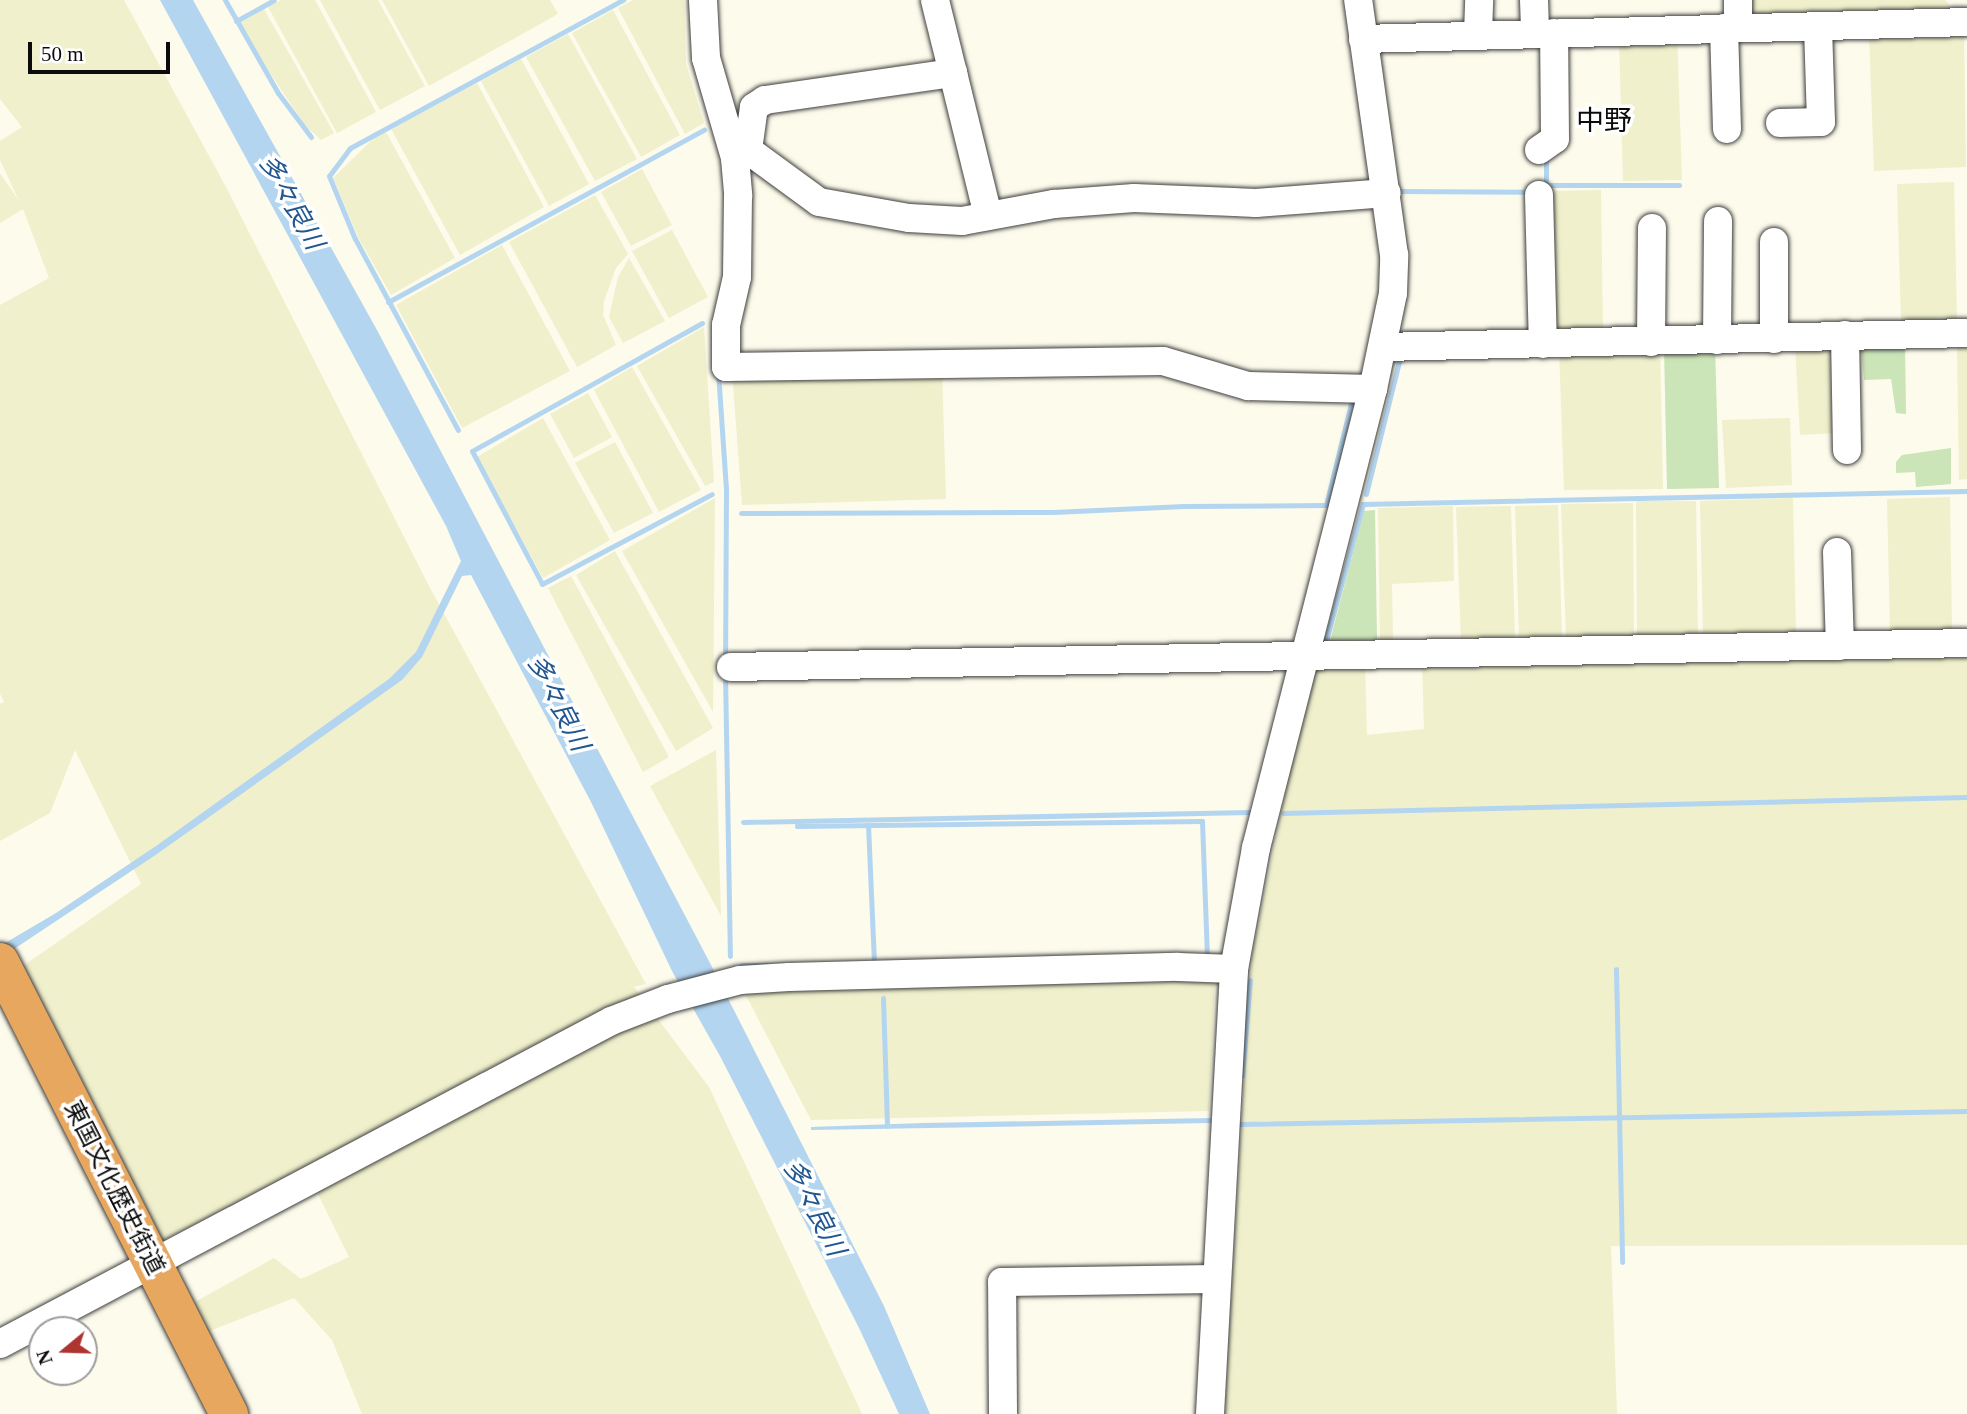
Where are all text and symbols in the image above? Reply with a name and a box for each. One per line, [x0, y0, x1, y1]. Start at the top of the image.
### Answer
scale bar [32, 28, 173, 72]
text: 50 m [41, 42, 84, 66]
district label: 中野 [1576, 104, 1632, 138]
water label: 多々良川 [252, 149, 330, 255]
water label: 多々良川 [520, 650, 596, 756]
street label: 東国文化歴史街道 [58, 1096, 170, 1280]
water label: 多々良川 [776, 1155, 852, 1261]
north arrow [28, 1316, 98, 1386]
text: N [32, 1347, 57, 1367]

